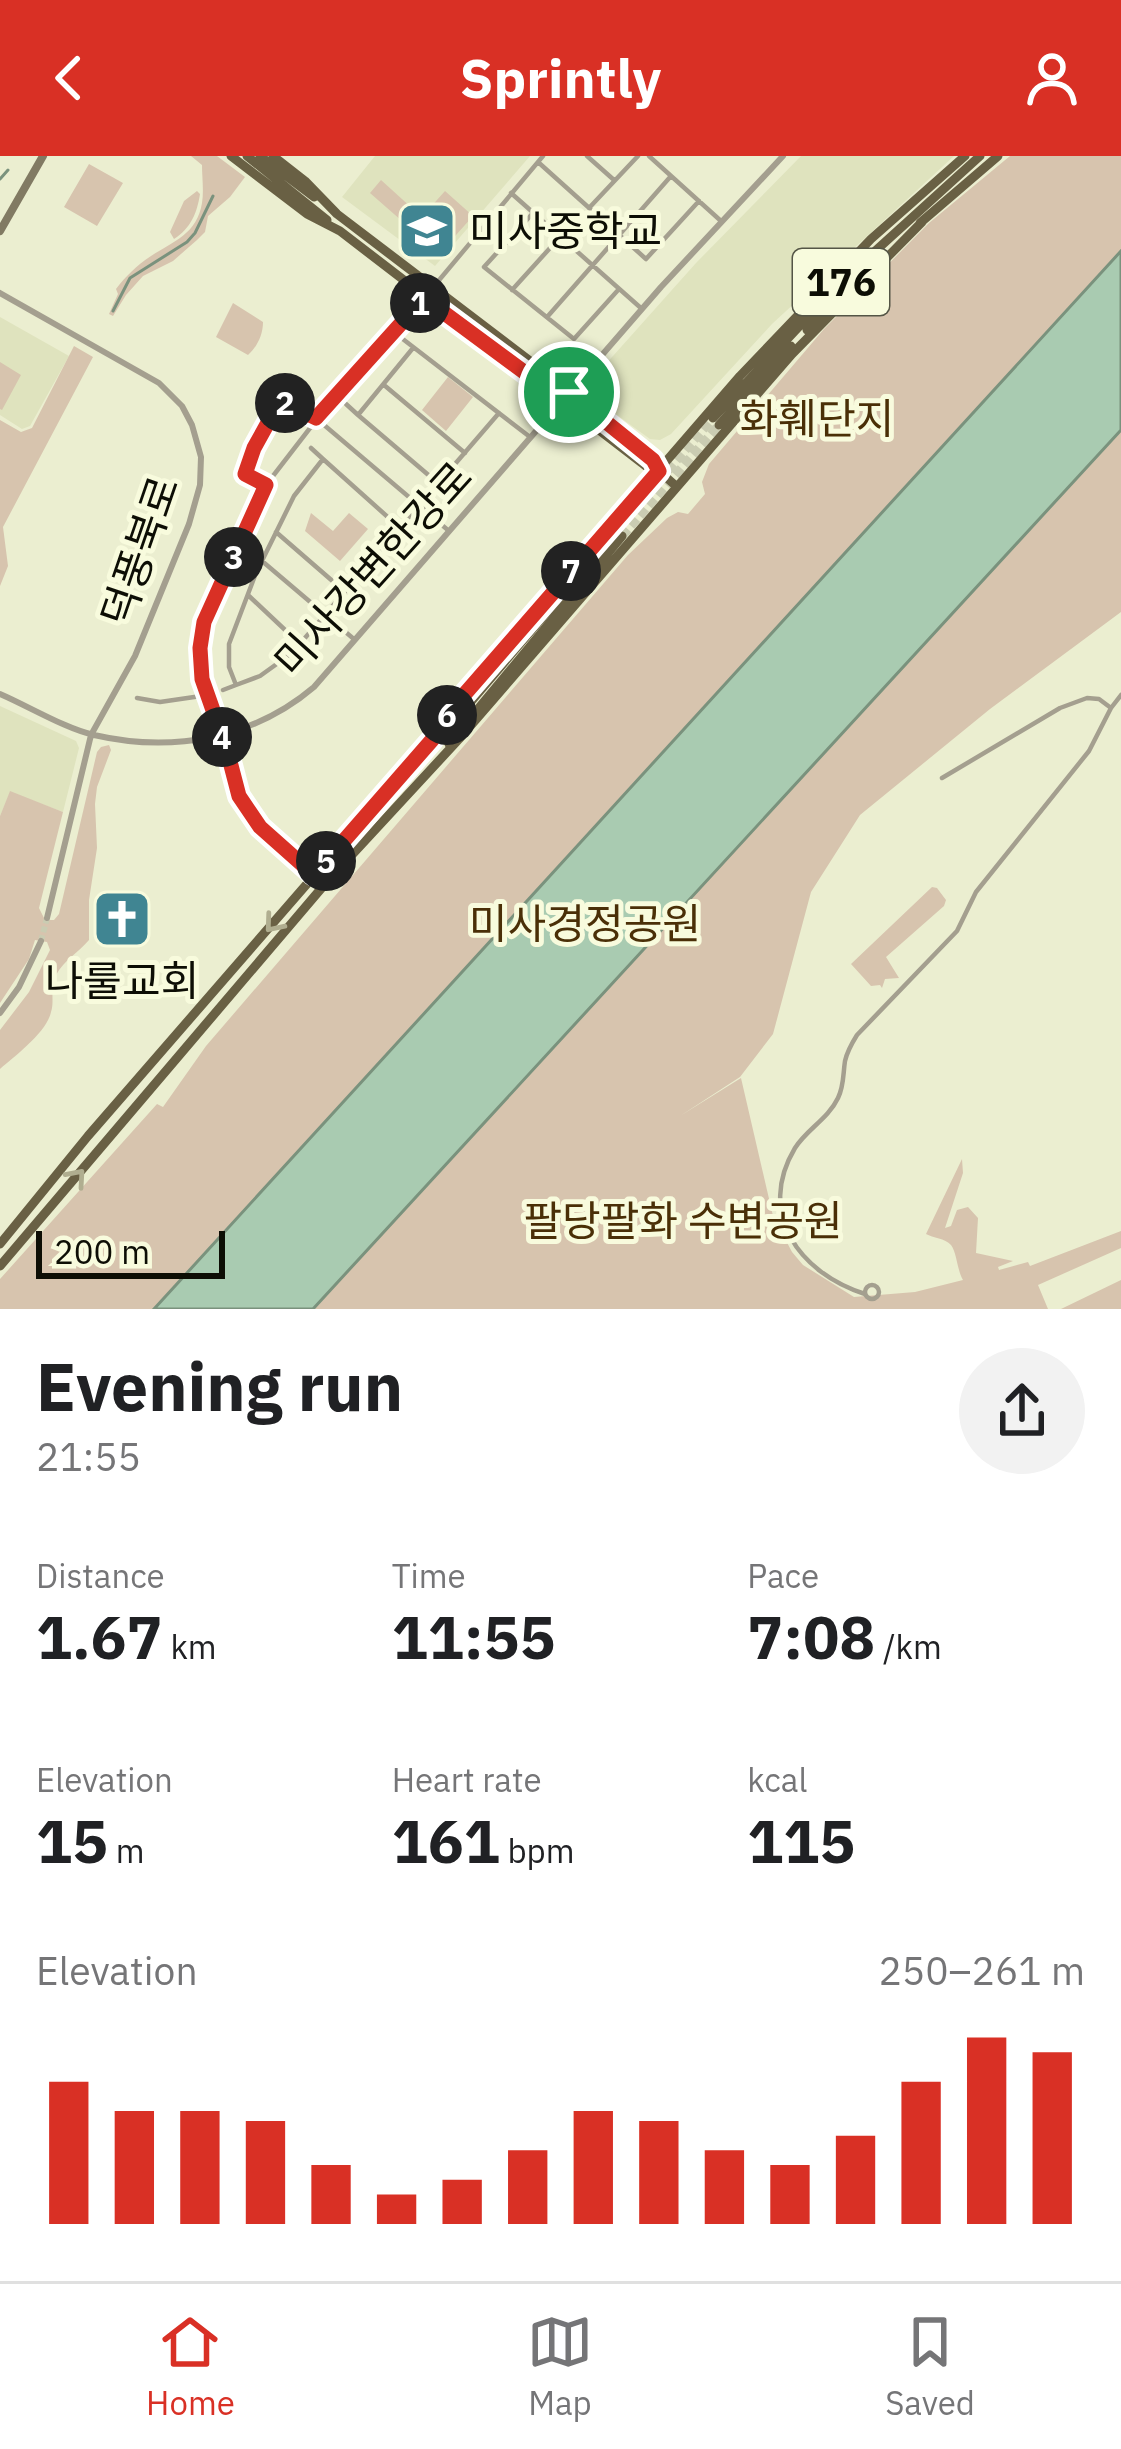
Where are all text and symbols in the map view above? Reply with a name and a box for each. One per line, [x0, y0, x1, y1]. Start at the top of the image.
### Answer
text: Sprintly [460, 43, 661, 113]
icon: back [36, 45, 102, 111]
icon: person [1019, 45, 1085, 111]
school or university icon: 미사중학교 [396, 200, 458, 262]
place label: 미사중학교 [469, 203, 662, 258]
road number: 176 [793, 249, 889, 315]
pin: 1 [390, 273, 450, 333]
text: 1 [410, 281, 430, 324]
pin [518, 341, 620, 443]
icon: arrive [536, 359, 602, 425]
pin: 2 [255, 373, 315, 433]
text: 2 [275, 381, 295, 424]
park label: 화훼단지 [740, 391, 894, 446]
street label: 미사강변한강로 [262, 450, 484, 688]
street label: 덕풍북로 [88, 469, 191, 633]
pin: 3 [204, 527, 264, 587]
text: 3 [224, 535, 244, 578]
pin: 7 [541, 541, 601, 601]
text: 7 [561, 549, 581, 592]
pin: 6 [417, 685, 477, 745]
text: 6 [437, 693, 457, 736]
pin: 4 [192, 707, 252, 767]
text: 4 [212, 715, 232, 758]
pin: 5 [296, 831, 356, 891]
text: 5 [316, 839, 336, 882]
church icon: 나룰교회 [91, 888, 153, 950]
park label: 미사경정공원 [469, 896, 701, 951]
one-way arrow [265, 910, 287, 932]
place label: 나룰교회 [45, 953, 199, 1008]
one-way arrow [62, 1169, 84, 1191]
park label: 팔당팔화 수변공원 [523, 1193, 843, 1248]
scale bar [36, 1225, 225, 1278]
text: 200 m [54, 1230, 150, 1273]
text: Evening run [36, 1343, 403, 1429]
button: share [959, 1348, 1085, 1474]
text: 21:55 [36, 1431, 141, 1482]
text: Distance [36, 1554, 165, 1597]
text: Time [392, 1554, 466, 1597]
text: Pace [747, 1554, 819, 1597]
text: 1.67 [36, 1597, 163, 1676]
text: 11:55 [392, 1597, 555, 1676]
text: 7:08 [747, 1597, 875, 1676]
text: km [163, 1625, 217, 1668]
text: /km [875, 1625, 942, 1668]
text: Elevation [36, 1758, 173, 1801]
text: Heart rate [392, 1758, 542, 1801]
text: kcal [747, 1758, 807, 1801]
text: 15 [36, 1801, 108, 1880]
text: 161 [392, 1801, 500, 1880]
text: 115 [747, 1801, 855, 1880]
text: m [108, 1829, 145, 1872]
text: bpm [500, 1829, 575, 1872]
text: Elevation [36, 1945, 198, 1996]
text: 250–261 m [878, 1945, 1085, 1996]
tab: Home [146, 2309, 235, 2424]
tab: Map [527, 2309, 593, 2424]
tab: Saved [885, 2309, 975, 2424]

